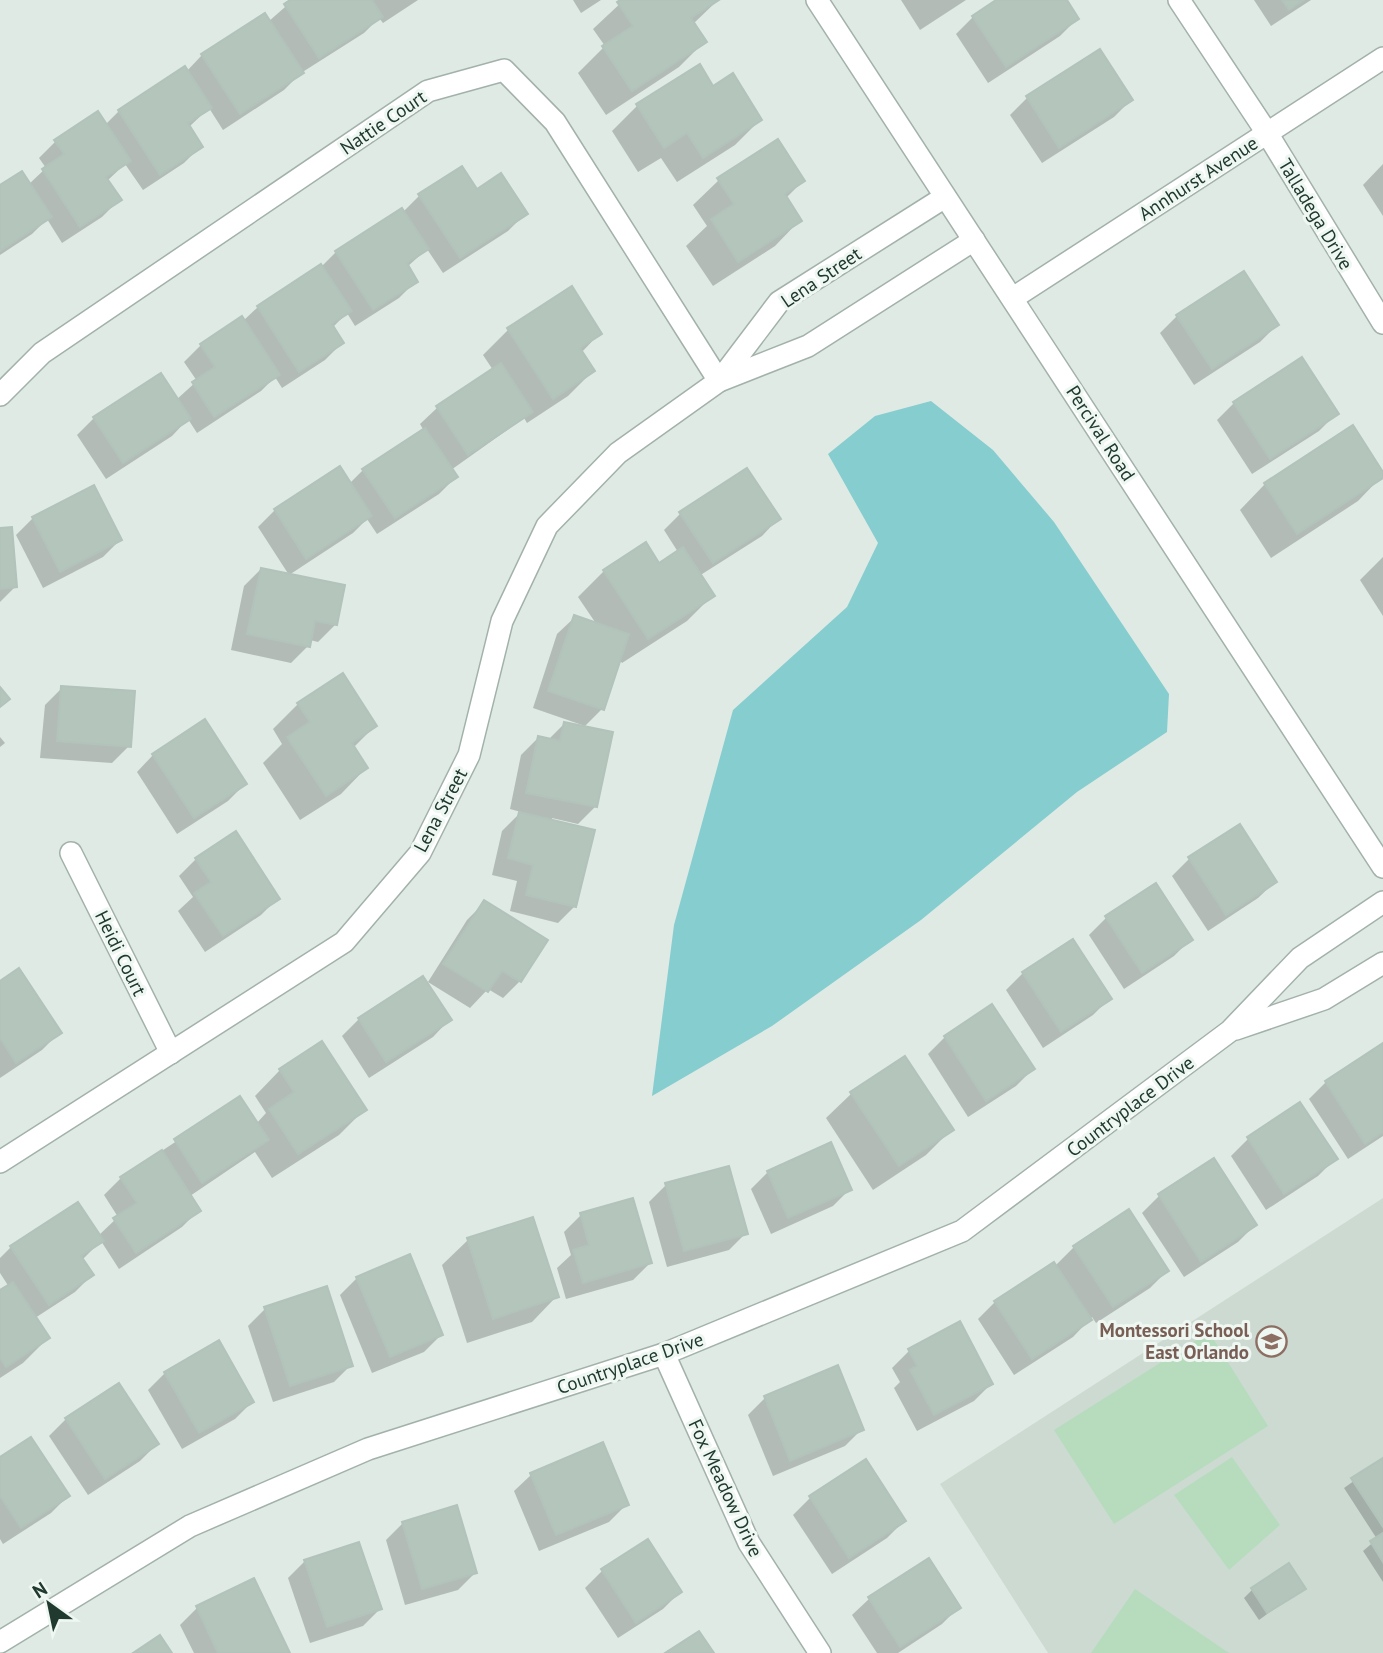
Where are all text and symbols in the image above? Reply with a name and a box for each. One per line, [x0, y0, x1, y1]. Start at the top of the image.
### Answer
street label: Nattie Court [335, 84, 431, 160]
street label: Annhurst Avenue [1134, 131, 1262, 225]
street label: Talladega Drive [1273, 154, 1359, 274]
street label: Lena Street [776, 241, 866, 313]
street label: Percival Road [1061, 381, 1141, 485]
street label: Lena Street [408, 763, 472, 856]
street label: Heidi Court [90, 906, 152, 1000]
street label: Countryplace Drive [1062, 1050, 1198, 1162]
place label: Montessori School East Orlando [1100, 1318, 1249, 1364]
school or university icon: Montessori School East Orlando [1255, 1324, 1289, 1358]
street label: Countryplace Drive [554, 1327, 706, 1399]
street label: Fox Meadow Drive [684, 1415, 768, 1561]
north arrow [14, 1569, 84, 1639]
text: N [28, 1576, 52, 1603]

